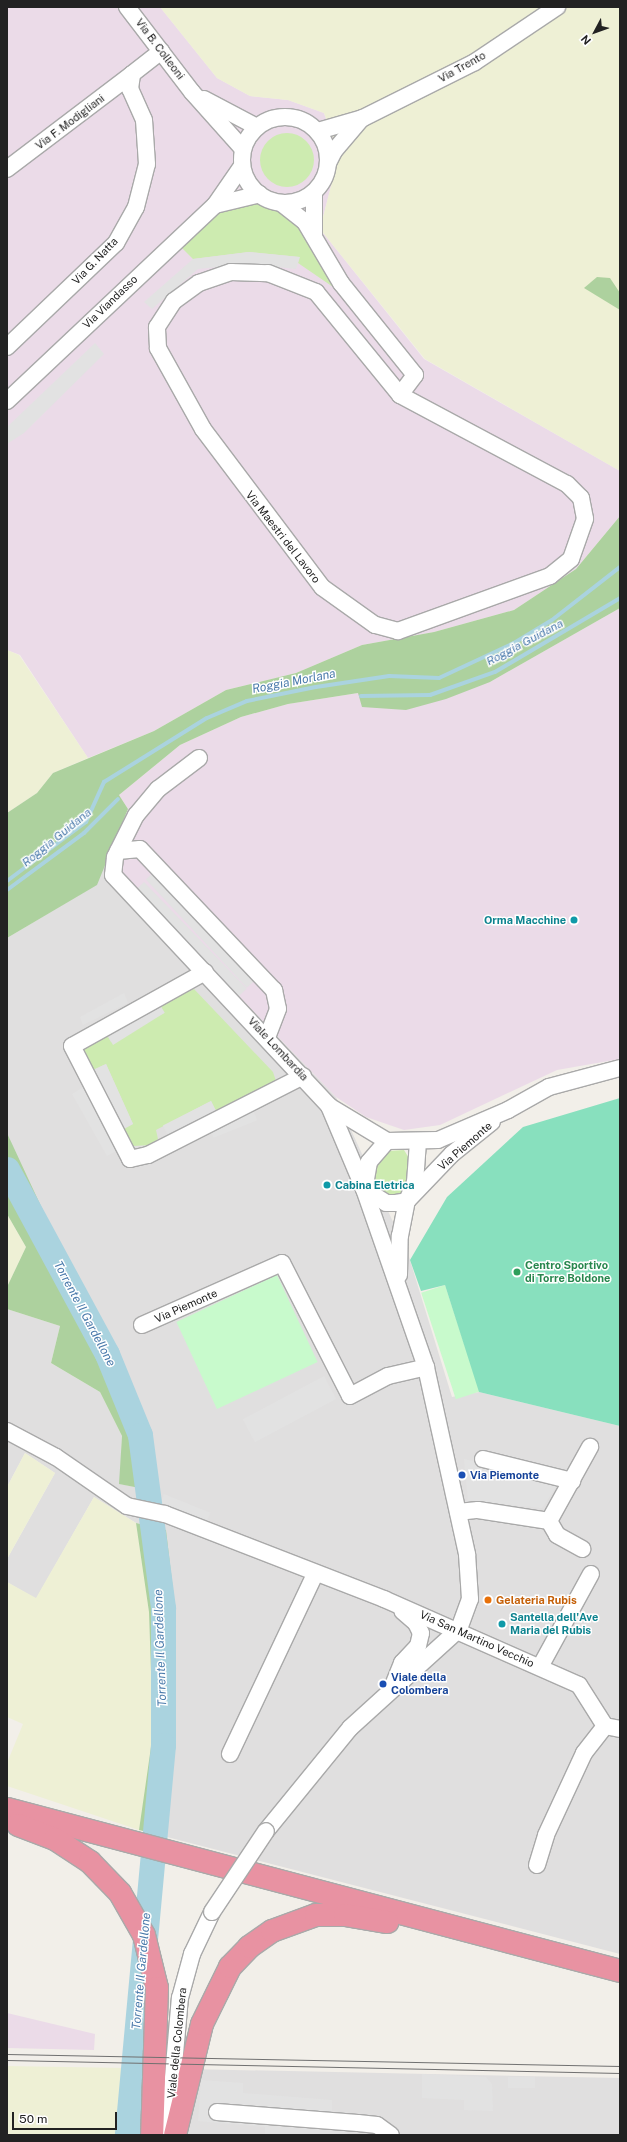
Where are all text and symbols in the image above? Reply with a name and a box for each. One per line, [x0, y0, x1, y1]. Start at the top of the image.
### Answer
north arrow [575, 12, 615, 52]
street label: Via B. Colleoni [133, 16, 187, 82]
text: N [579, 33, 593, 47]
street label: Via Trento [436, 49, 488, 85]
street label: Via F. Modigliani [33, 92, 107, 152]
street label: Via G. Natta [69, 235, 121, 287]
street label: Via Viandasso [80, 272, 140, 332]
street label: Via Maestri del Lavoro [243, 488, 323, 586]
water label: Roggia Guidana [484, 617, 566, 669]
water label: Roggia Morlana [251, 667, 337, 697]
water label: Roggia Guidana [19, 806, 95, 870]
place label: Orma Macchine [484, 913, 566, 927]
marker: Orma Macchine [569, 915, 579, 925]
street label: Viale Lombardia [245, 1014, 311, 1084]
street label: Via Piemonte [435, 1119, 495, 1173]
place label: Cabina Eletrica [335, 1178, 414, 1192]
marker: Cabina Eletrica [322, 1180, 332, 1190]
water label: Torrente Il Gardellone [50, 1259, 118, 1369]
place label: Centro Sportivo di Torre Boldone [525, 1259, 610, 1285]
marker: Centro Sportivo di Torre Boldone [512, 1267, 522, 1277]
street label: Via Piemonte [153, 1286, 219, 1326]
place label: Via Piemonte [470, 1468, 539, 1482]
marker: Via Piemonte [457, 1470, 467, 1480]
water label: Torrente Il Gardellone [152, 1589, 170, 1707]
place label: Gelateria Rubis [496, 1593, 577, 1607]
marker: Gelateria Rubis [483, 1595, 493, 1605]
street label: Via San Martino Vecchio [418, 1608, 536, 1670]
place label: Santella dell'Ave Maria del Rubis [510, 1611, 598, 1637]
marker: Santella dell'Ave Maria del Rubis [497, 1619, 507, 1629]
place label: Viale della Colombera [391, 1671, 448, 1697]
marker: Viale della Colombera [378, 1679, 388, 1689]
water label: Torrente Il Gardellone [130, 1912, 154, 2030]
street label: Viale della Colombera [165, 1987, 189, 2099]
scale bar [14, 2104, 119, 2130]
text: 50 m [19, 2112, 47, 2126]

